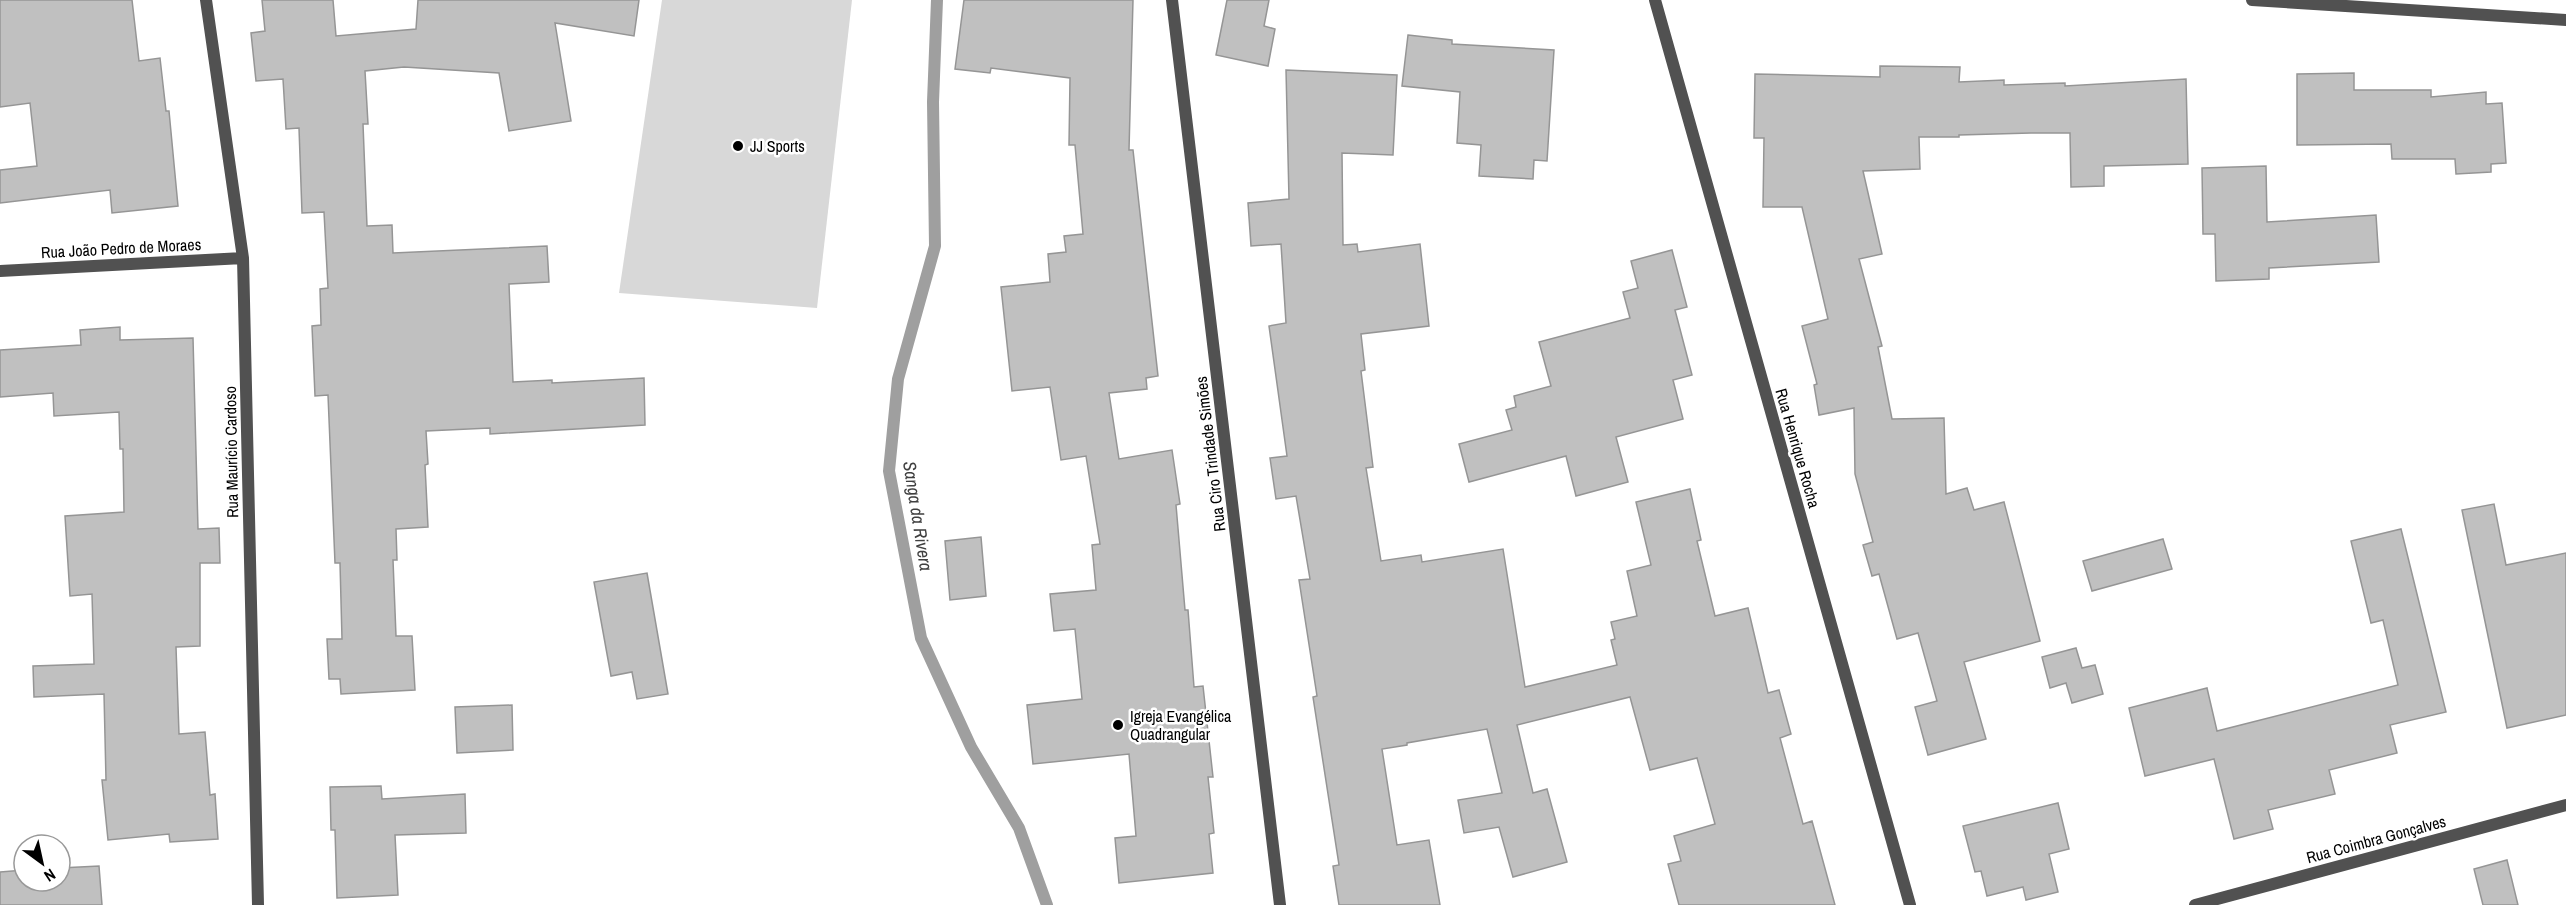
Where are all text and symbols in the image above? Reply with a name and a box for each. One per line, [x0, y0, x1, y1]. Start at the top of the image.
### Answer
place label: JJ Sports [750, 135, 805, 157]
marker: JJ Sports [731, 139, 745, 153]
street label: Rua João Pedro de Moraes [40, 233, 202, 263]
street label: Rua Ciro Trindade Simões [1190, 375, 1230, 533]
street label: Rua Maurício Cardoso [219, 386, 243, 518]
street label: Rua Henrique Rocha [1770, 386, 1826, 511]
water label: Sanga da Rivera [897, 459, 939, 573]
place label: Igreja Evangélica Quadrangular [1130, 705, 1232, 745]
marker: Igreja Evangélica Quadrangular [1111, 718, 1125, 732]
street label: Rua Coimbra Gonçalves [2304, 810, 2448, 868]
north arrow [12, 833, 72, 893]
text: N [40, 864, 60, 887]

